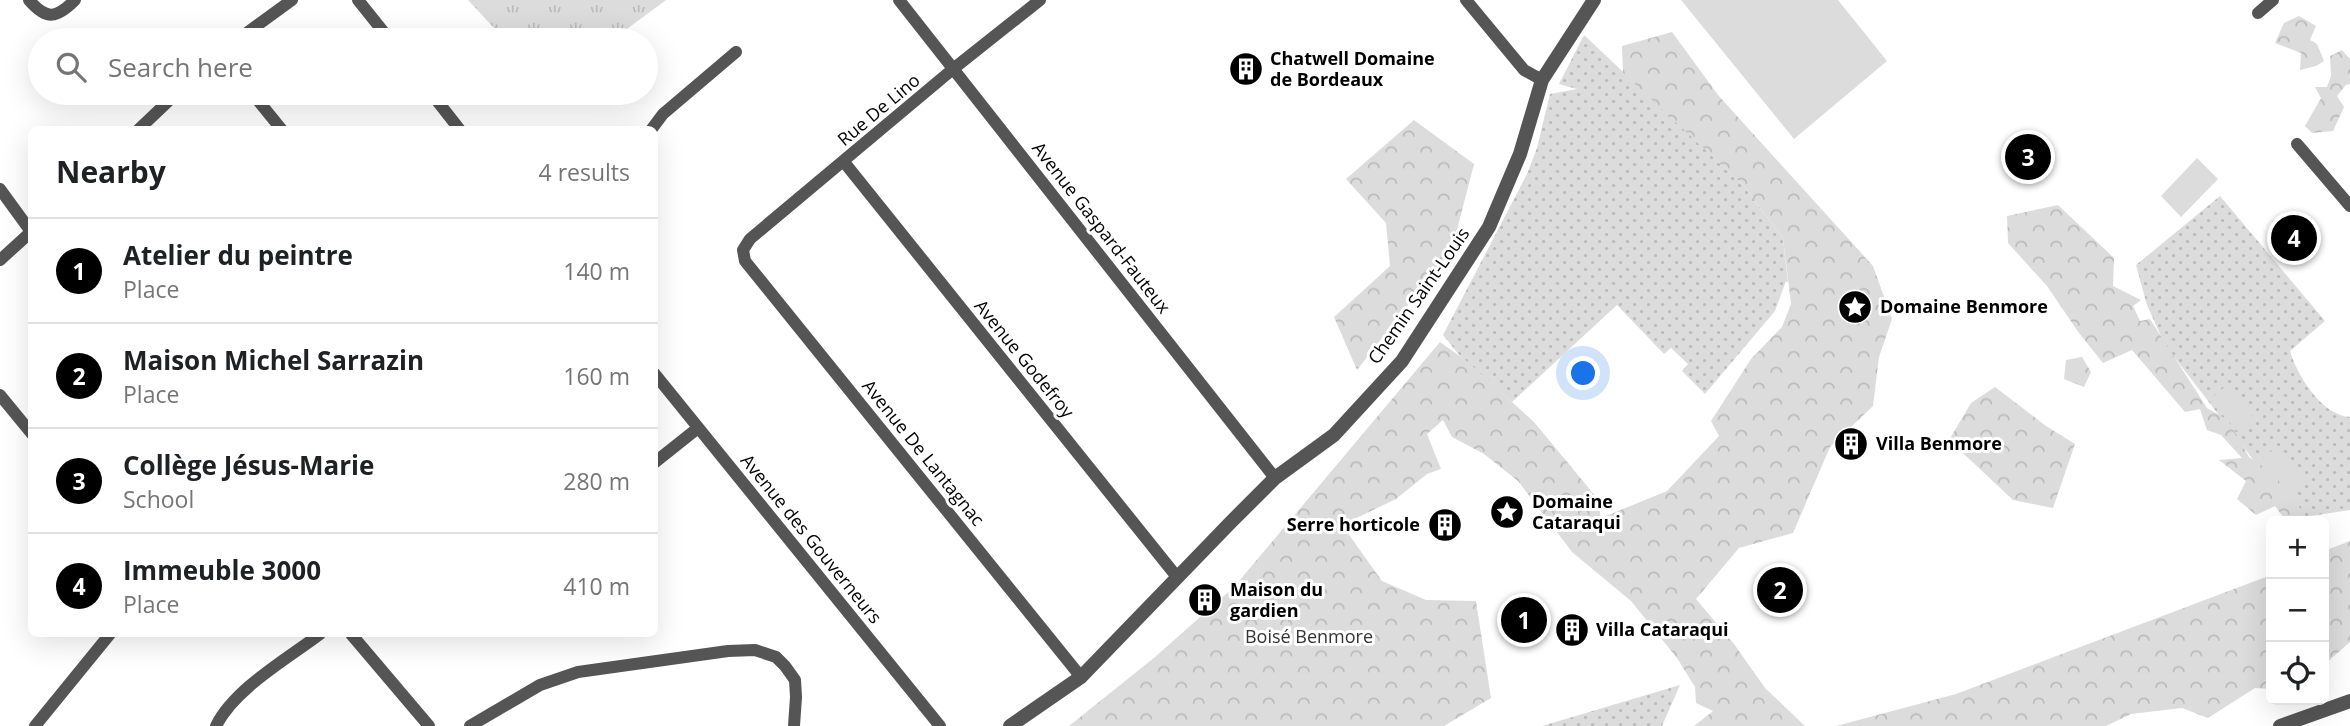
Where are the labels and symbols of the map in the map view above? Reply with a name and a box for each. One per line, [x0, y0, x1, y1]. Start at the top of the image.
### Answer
place label: Chatwell Domaine de Bordeaux [1270, 46, 1435, 91]
building icon: Chatwell Domaine de Bordeaux [1227, 50, 1265, 88]
street label: Rue De Lino [832, 68, 925, 151]
pin: 3 [2005, 131, 2051, 183]
street label: Avenue Gaspard-Fauteux [1027, 137, 1177, 319]
pin: 4 [2271, 212, 2317, 264]
street label: Chemin Saint-Louis [1362, 222, 1474, 368]
place icon: Domaine Benmore [1836, 288, 1874, 326]
street label: Avenue Godefroy [970, 294, 1081, 423]
place label: Domaine Benmore [1880, 294, 2048, 318]
your location [1566, 356, 1600, 390]
street label: Avenue De Lantagnac [857, 374, 990, 531]
building icon: Villa Benmore [1832, 425, 1870, 463]
place label: Villa Benmore [1876, 431, 2002, 455]
street label: Avenue des Gouverneurs [736, 449, 888, 628]
place label: Domaine Cataraqui [1532, 489, 1621, 534]
place icon: Domaine Cataraqui [1488, 493, 1526, 531]
building icon: Serre horticole [1426, 506, 1464, 544]
place label: Serre horticole [1287, 512, 1420, 536]
pin: 2 [1757, 564, 1803, 616]
place label: Maison du gardien [1230, 577, 1323, 622]
building icon: Maison du gardien [1186, 581, 1224, 619]
pin: 1 [1501, 594, 1547, 646]
building icon: Villa Cataraqui [1553, 611, 1591, 649]
place label: Villa Cataraqui [1596, 617, 1729, 641]
park label: Boisé Benmore [1245, 624, 1373, 648]

